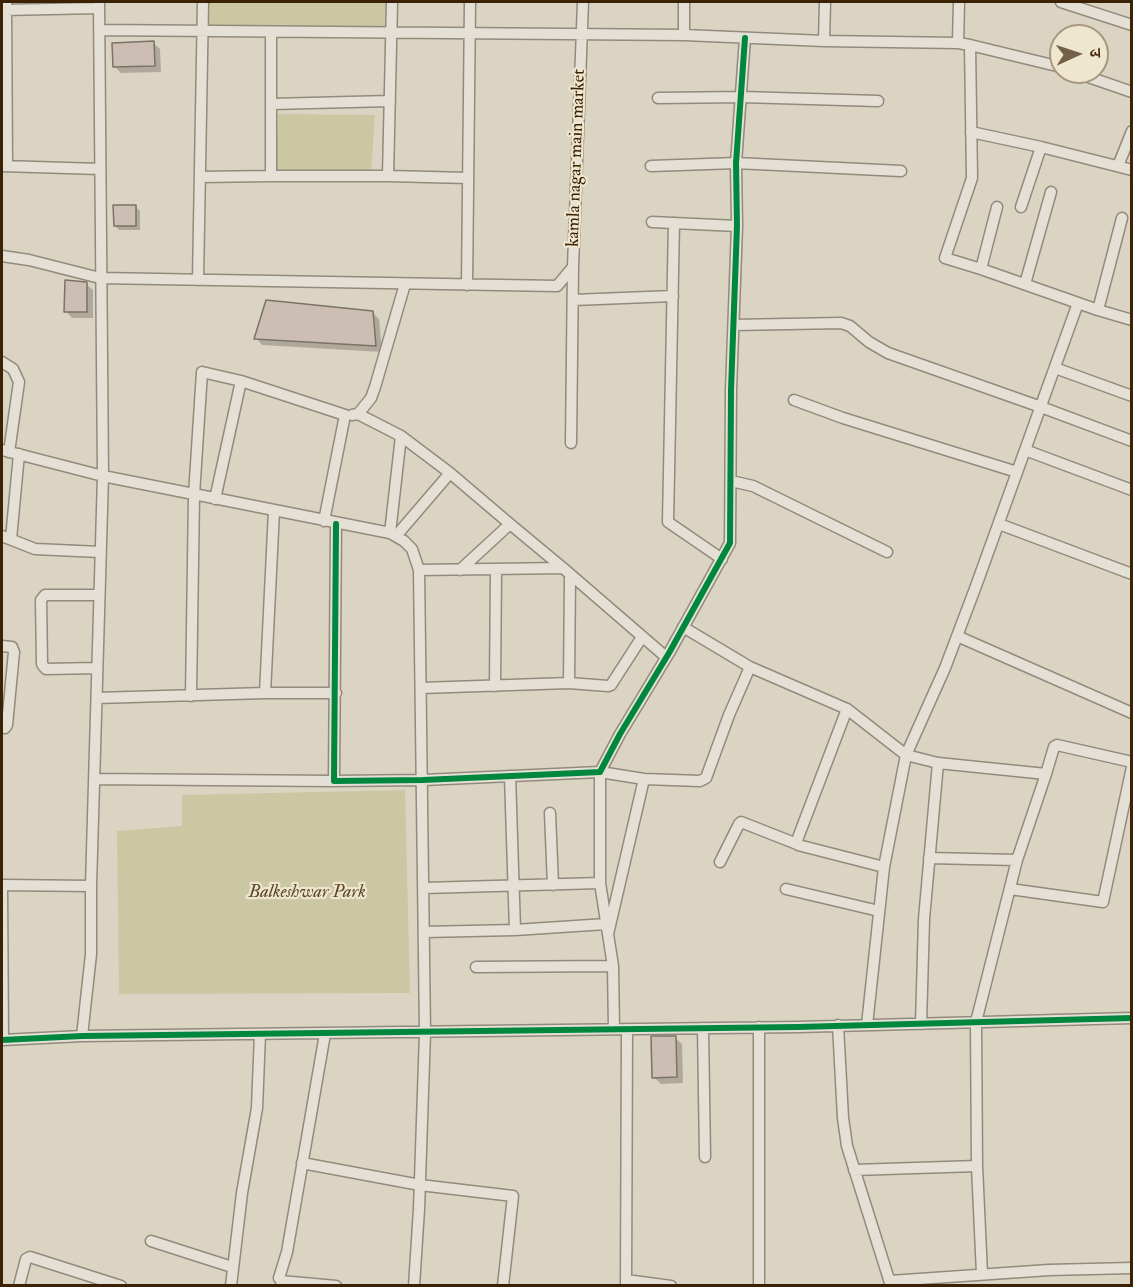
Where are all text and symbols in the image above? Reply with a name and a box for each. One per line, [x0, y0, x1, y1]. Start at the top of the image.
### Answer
north arrow [1049, 24, 1109, 84]
text: उ [1085, 49, 1105, 58]
street label: kamla nagar main market [563, 69, 591, 247]
park label: Balkeshwar Park [248, 882, 366, 904]

